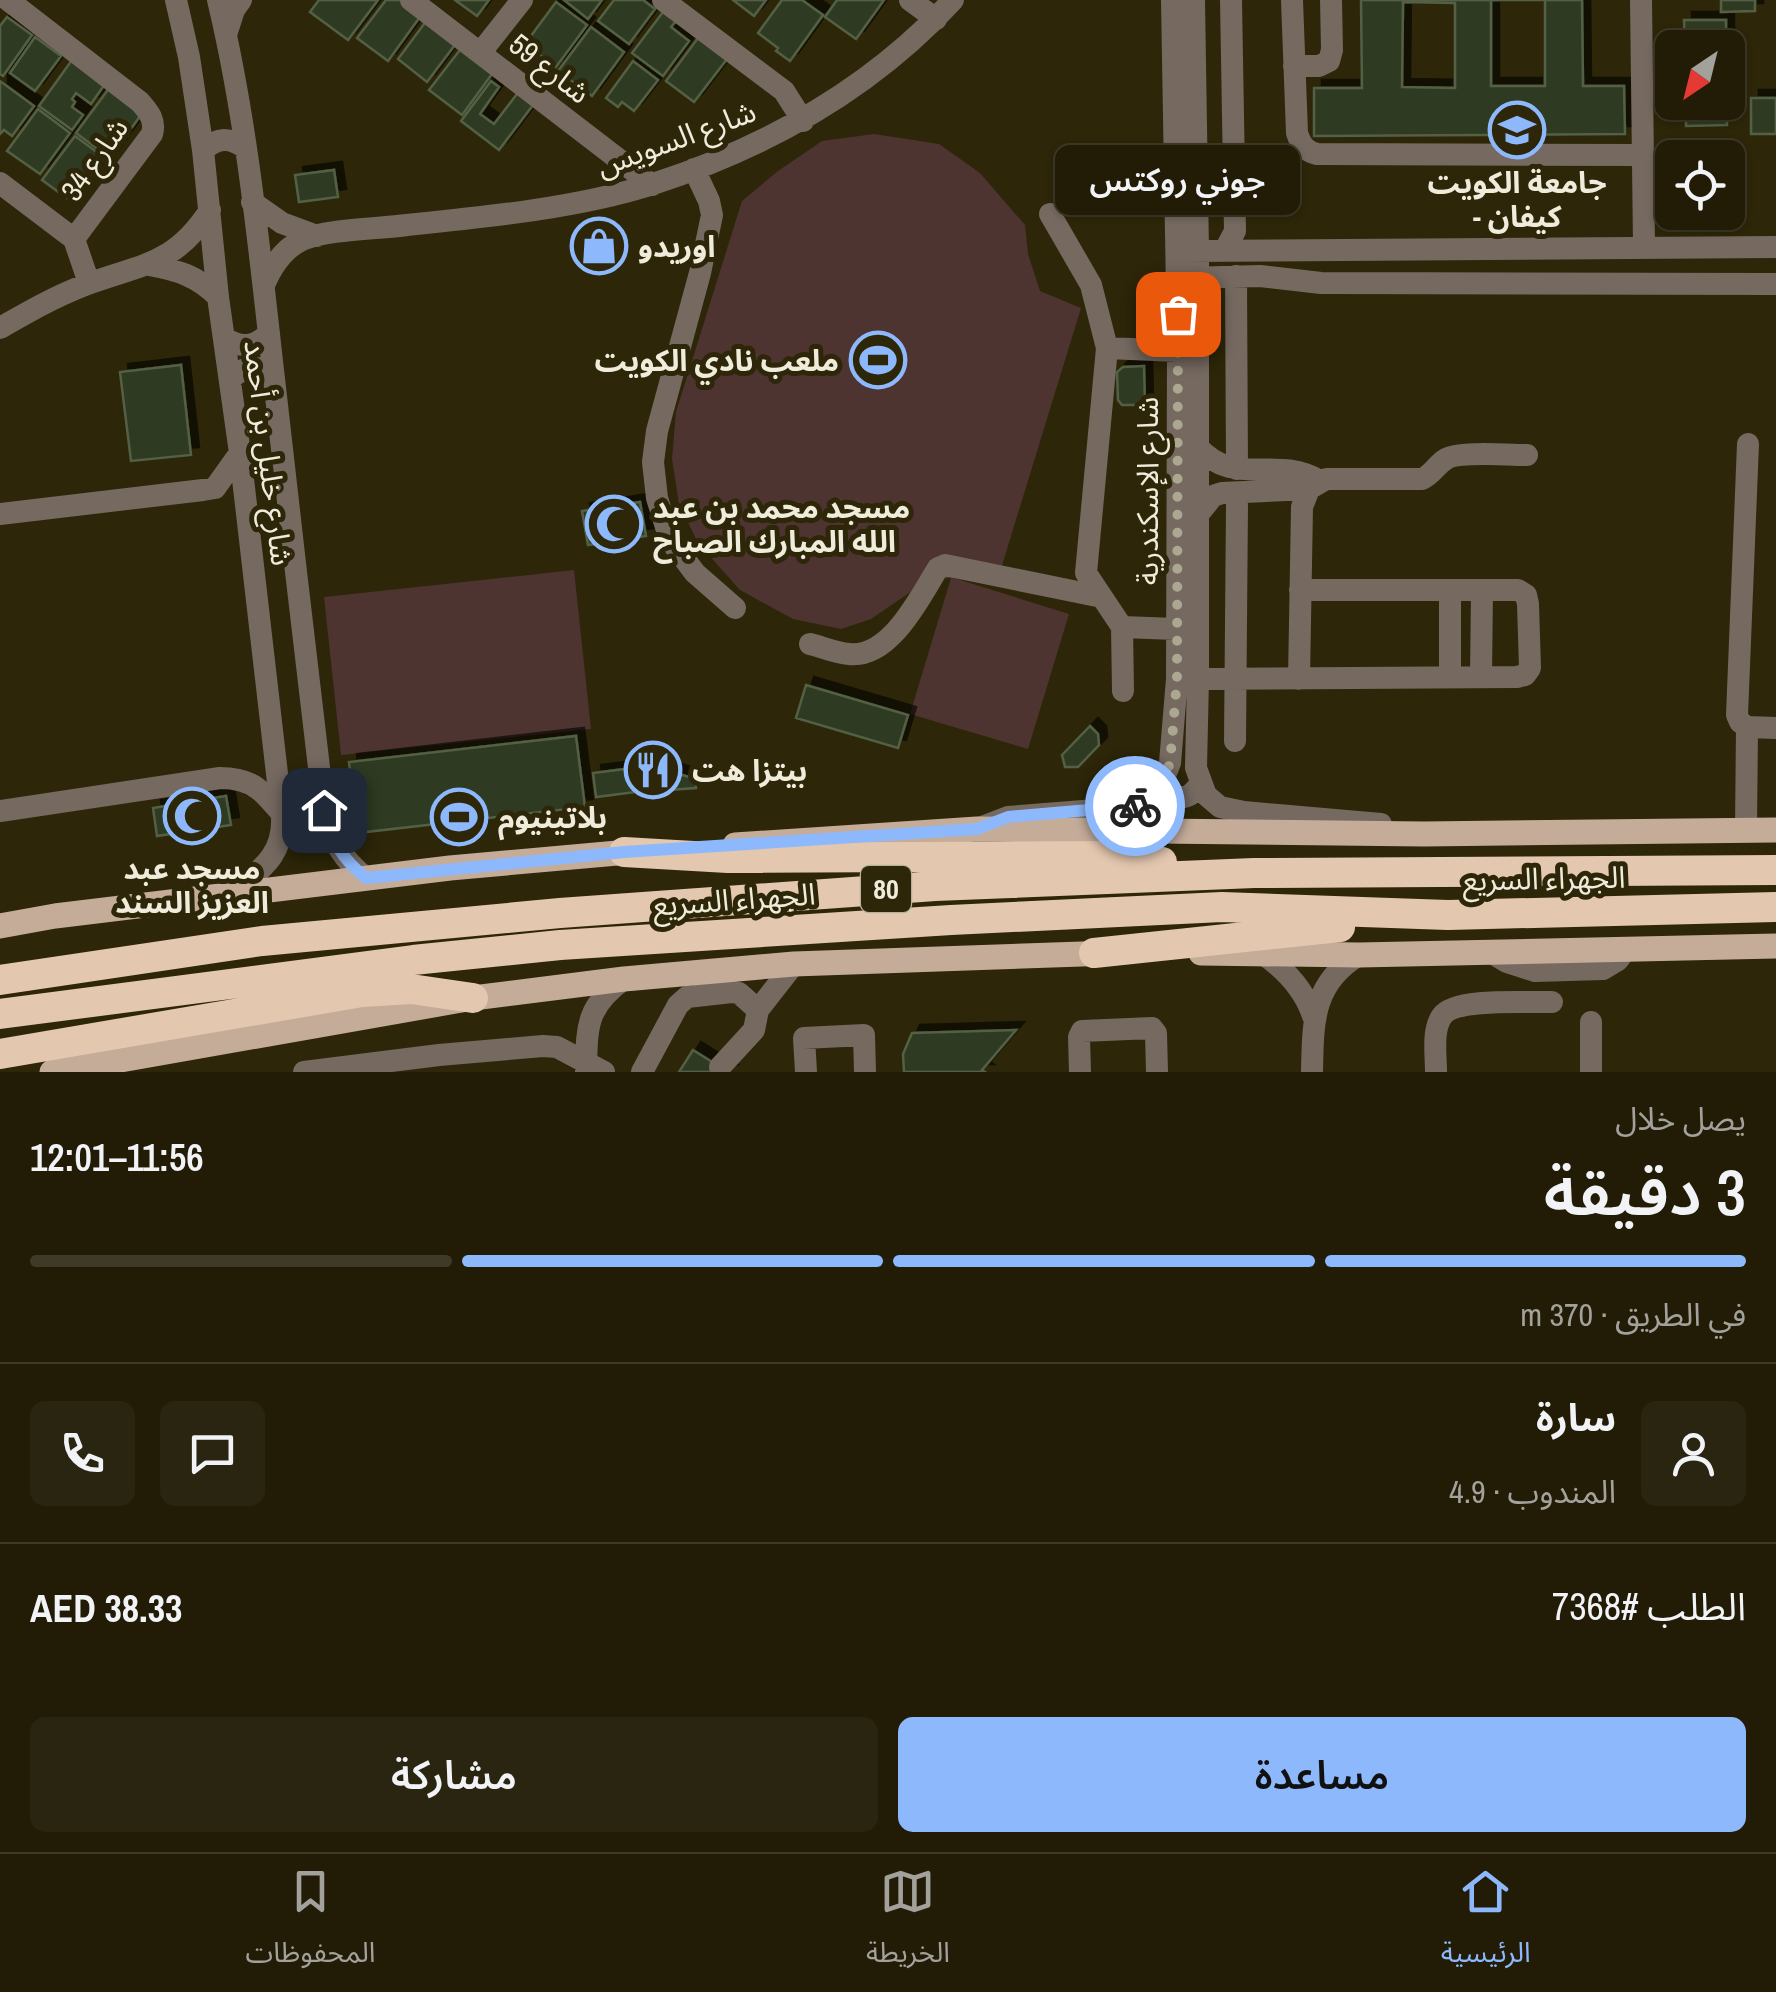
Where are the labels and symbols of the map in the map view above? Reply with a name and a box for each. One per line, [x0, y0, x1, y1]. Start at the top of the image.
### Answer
street label: شارع 59 [499, 24, 599, 115]
north arrow [1655, 30, 1745, 120]
street label: شارع السويس [591, 91, 762, 188]
school or university icon: جامعة الكويت - كيفان [1487, 100, 1547, 160]
street label: شارع 34 [51, 110, 139, 210]
callout: جوني روكتس [1056, 144, 1300, 214]
place label: جامعة الكويت - كيفان [1427, 162, 1607, 236]
shop icon: اوريدو [569, 216, 629, 276]
place label: اوريدو [638, 226, 715, 266]
pin [1136, 272, 1221, 357]
sports icon: ملعب نادي الكويت [848, 330, 908, 390]
street label: شارع خليل بن أحمد [232, 338, 303, 568]
place label: ملعب نادي الكويت [594, 340, 839, 385]
street label: شارع الإسكندرية [1127, 397, 1170, 585]
place label: مسجد محمد بن عبد الله المبارك الصباح [653, 487, 910, 564]
mosque icon: مسجد محمد بن عبد الله المبارك الصباح [584, 494, 644, 554]
restaurant icon: بيتزا هت [623, 740, 683, 800]
place label: بيتزا هت [692, 750, 807, 790]
courier [1085, 756, 1185, 856]
pin [282, 768, 367, 853]
mosque icon: مسجد عبد العزيز السند [162, 786, 222, 846]
sports icon: بلاتينيوم [429, 787, 489, 847]
place label: بلاتينيوم [498, 797, 607, 841]
place label: مسجد عبد العزيز السند [115, 848, 269, 922]
street label: الجهراء السريع [1462, 857, 1626, 902]
road number: 80 [861, 866, 911, 912]
street label: الجهراء السريع [651, 873, 817, 928]

